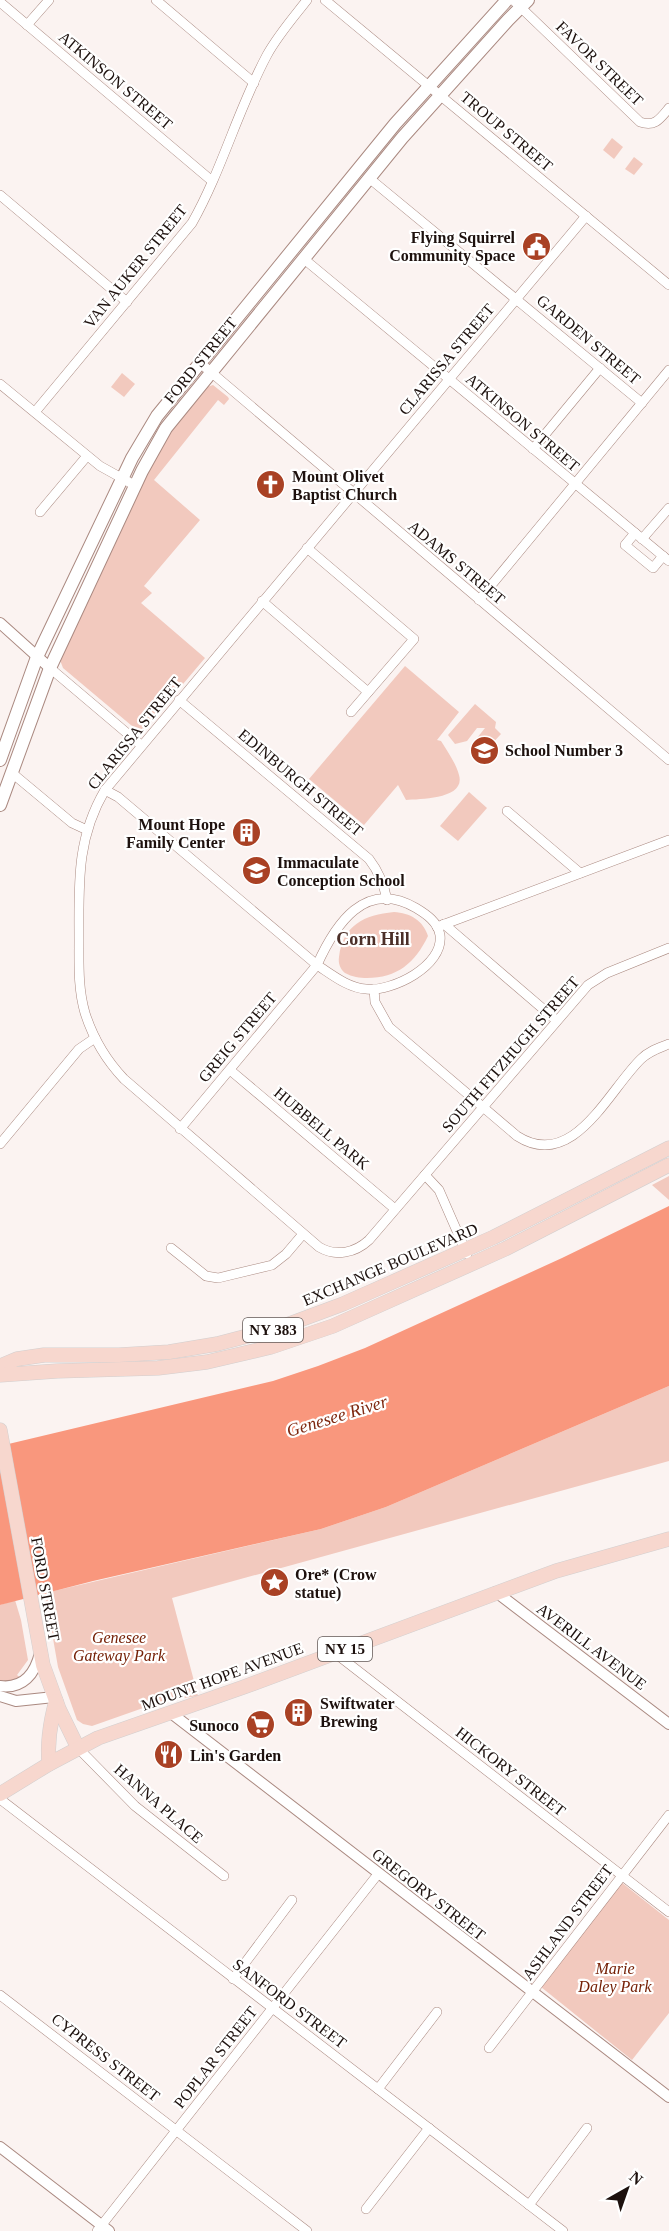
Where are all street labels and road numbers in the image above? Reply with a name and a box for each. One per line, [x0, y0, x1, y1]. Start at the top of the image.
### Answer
street label: FAVOR STREET [553, 18, 647, 109]
street label: ATKINSON STREET [56, 28, 176, 133]
street label: TROUP STREET [457, 88, 556, 175]
street label: VAN AUKER STREET [80, 201, 190, 331]
street label: GARDEN STREET [534, 291, 644, 388]
street label: CLARISSA STREET [395, 300, 498, 418]
street label: FORD STREET [161, 314, 240, 407]
street label: ATKINSON STREET [463, 370, 583, 475]
street label: ADAMS STREET [405, 517, 508, 608]
street label: CLARISSA STREET [84, 674, 185, 793]
street label: EDINBURGH STREET [235, 725, 366, 839]
street label: SOUTH FITZHUGH STREET [438, 973, 583, 1135]
street label: GREIG STREET [195, 989, 280, 1086]
street label: HUBBELL PARK [271, 1084, 373, 1173]
street label: EXCHANGE BOULEVARD [300, 1220, 480, 1309]
road number: NY 383 [243, 1318, 303, 1342]
street label: FORD STREET [28, 1536, 63, 1643]
street label: AVERILL AVENUE [534, 1600, 650, 1693]
road number: NY 15 [318, 1637, 372, 1661]
street label: MOUNT HOPE AVENUE [139, 1639, 305, 1714]
street label: HICKORY STREET [453, 1723, 569, 1820]
street label: HANNA PLACE [111, 1760, 206, 1846]
street label: GREGORY STREET [369, 1845, 489, 1944]
street label: ASHLAND STREET [519, 1861, 616, 1983]
street label: SANFORD STREET [230, 1955, 350, 2052]
street label: POPLAR STREET [171, 2003, 260, 2111]
street label: CYPRESS STREET [48, 2010, 163, 2105]

